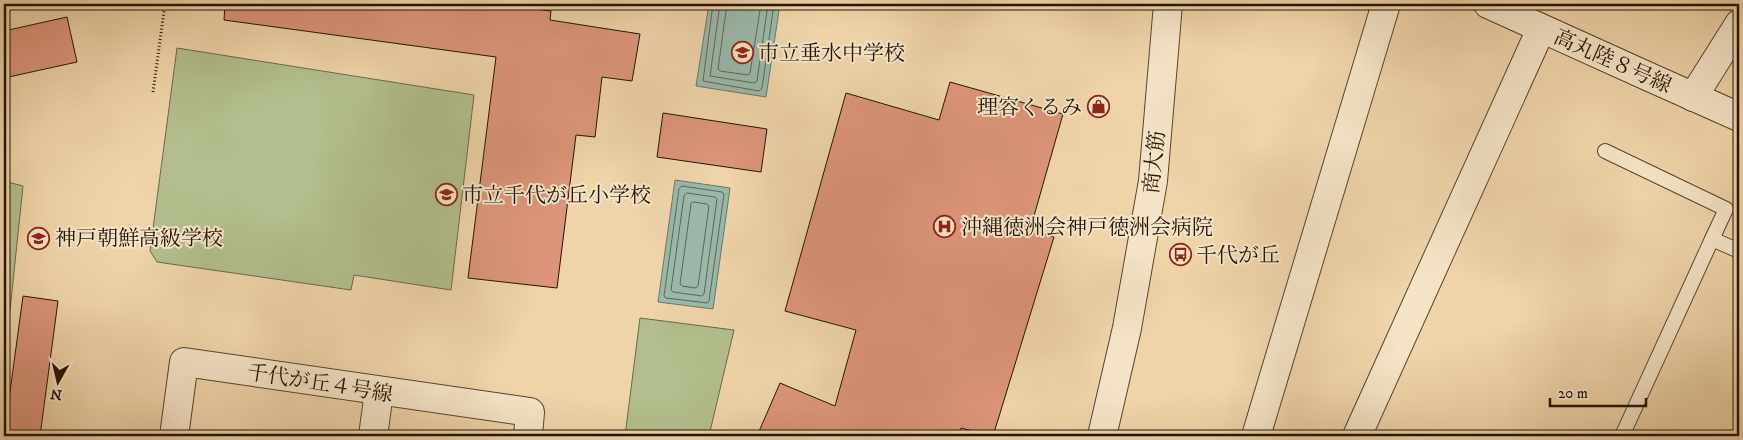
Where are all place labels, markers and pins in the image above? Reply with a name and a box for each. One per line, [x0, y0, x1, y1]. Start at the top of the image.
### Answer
school or university icon: 市立垂水中学校 [730, 41, 754, 65]
place label: 市立垂水中学校 [758, 41, 905, 67]
place label: 理容くるみ [977, 95, 1082, 121]
shop icon: 理容くるみ [1086, 95, 1110, 119]
school or university icon: 市立千代が丘小学校 [434, 183, 458, 207]
place label: 市立千代が丘小学校 [462, 183, 651, 209]
hospital icon: 沖縄徳洲会神戸徳洲会病院 [933, 215, 957, 239]
place label: 沖縄徳洲会神戸徳洲会病院 [961, 215, 1213, 241]
school or university icon: 神戸朝鮮高級学校 [27, 226, 51, 250]
place label: 神戸朝鮮高級学校 [55, 226, 223, 252]
bus stop icon: 千代が丘 [1168, 243, 1192, 267]
place label: 千代が丘 [1196, 243, 1280, 269]

